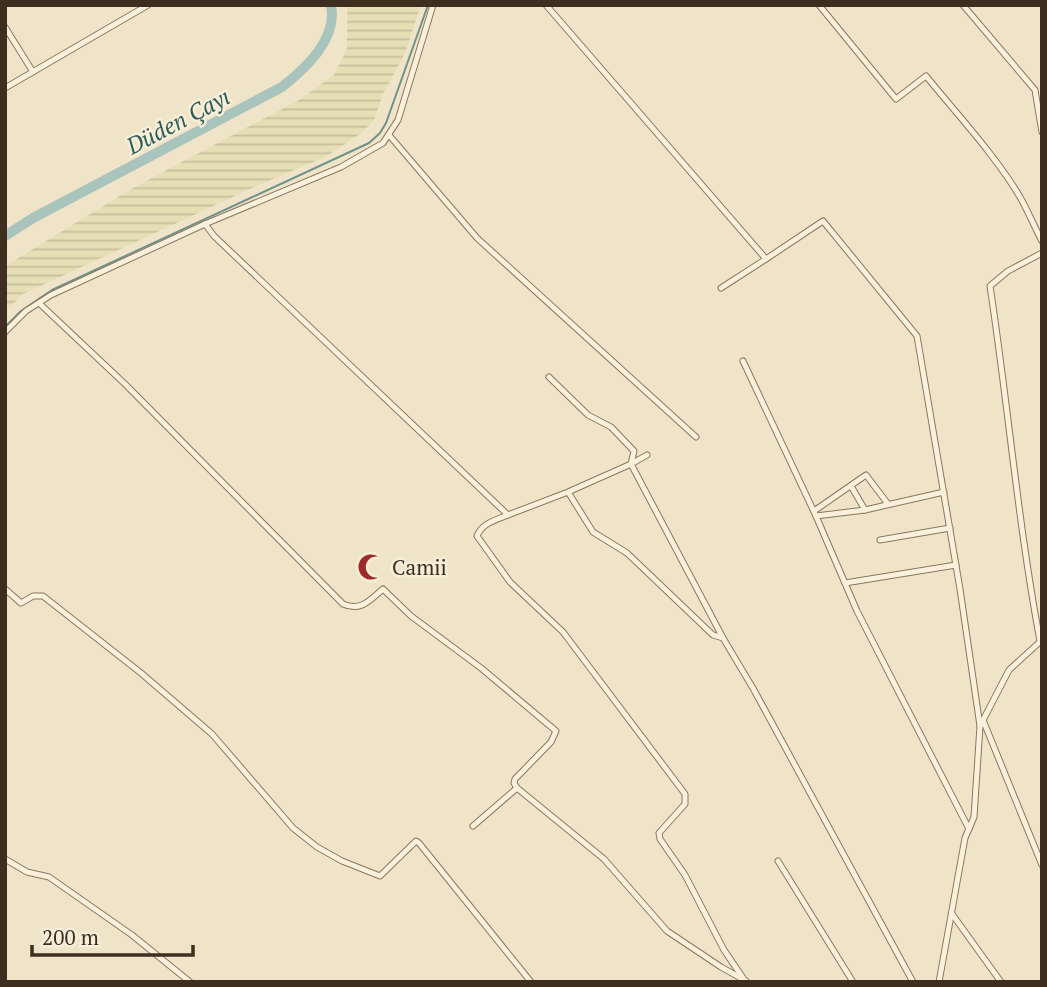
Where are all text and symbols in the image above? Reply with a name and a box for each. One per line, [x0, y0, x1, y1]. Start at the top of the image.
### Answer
water label: Düden Çayı [120, 81, 235, 162]
mosque icon: Camii [356, 552, 386, 582]
place label: Camii [392, 553, 447, 581]
scale bar [32, 914, 192, 958]
text: 200 m [42, 923, 99, 951]

